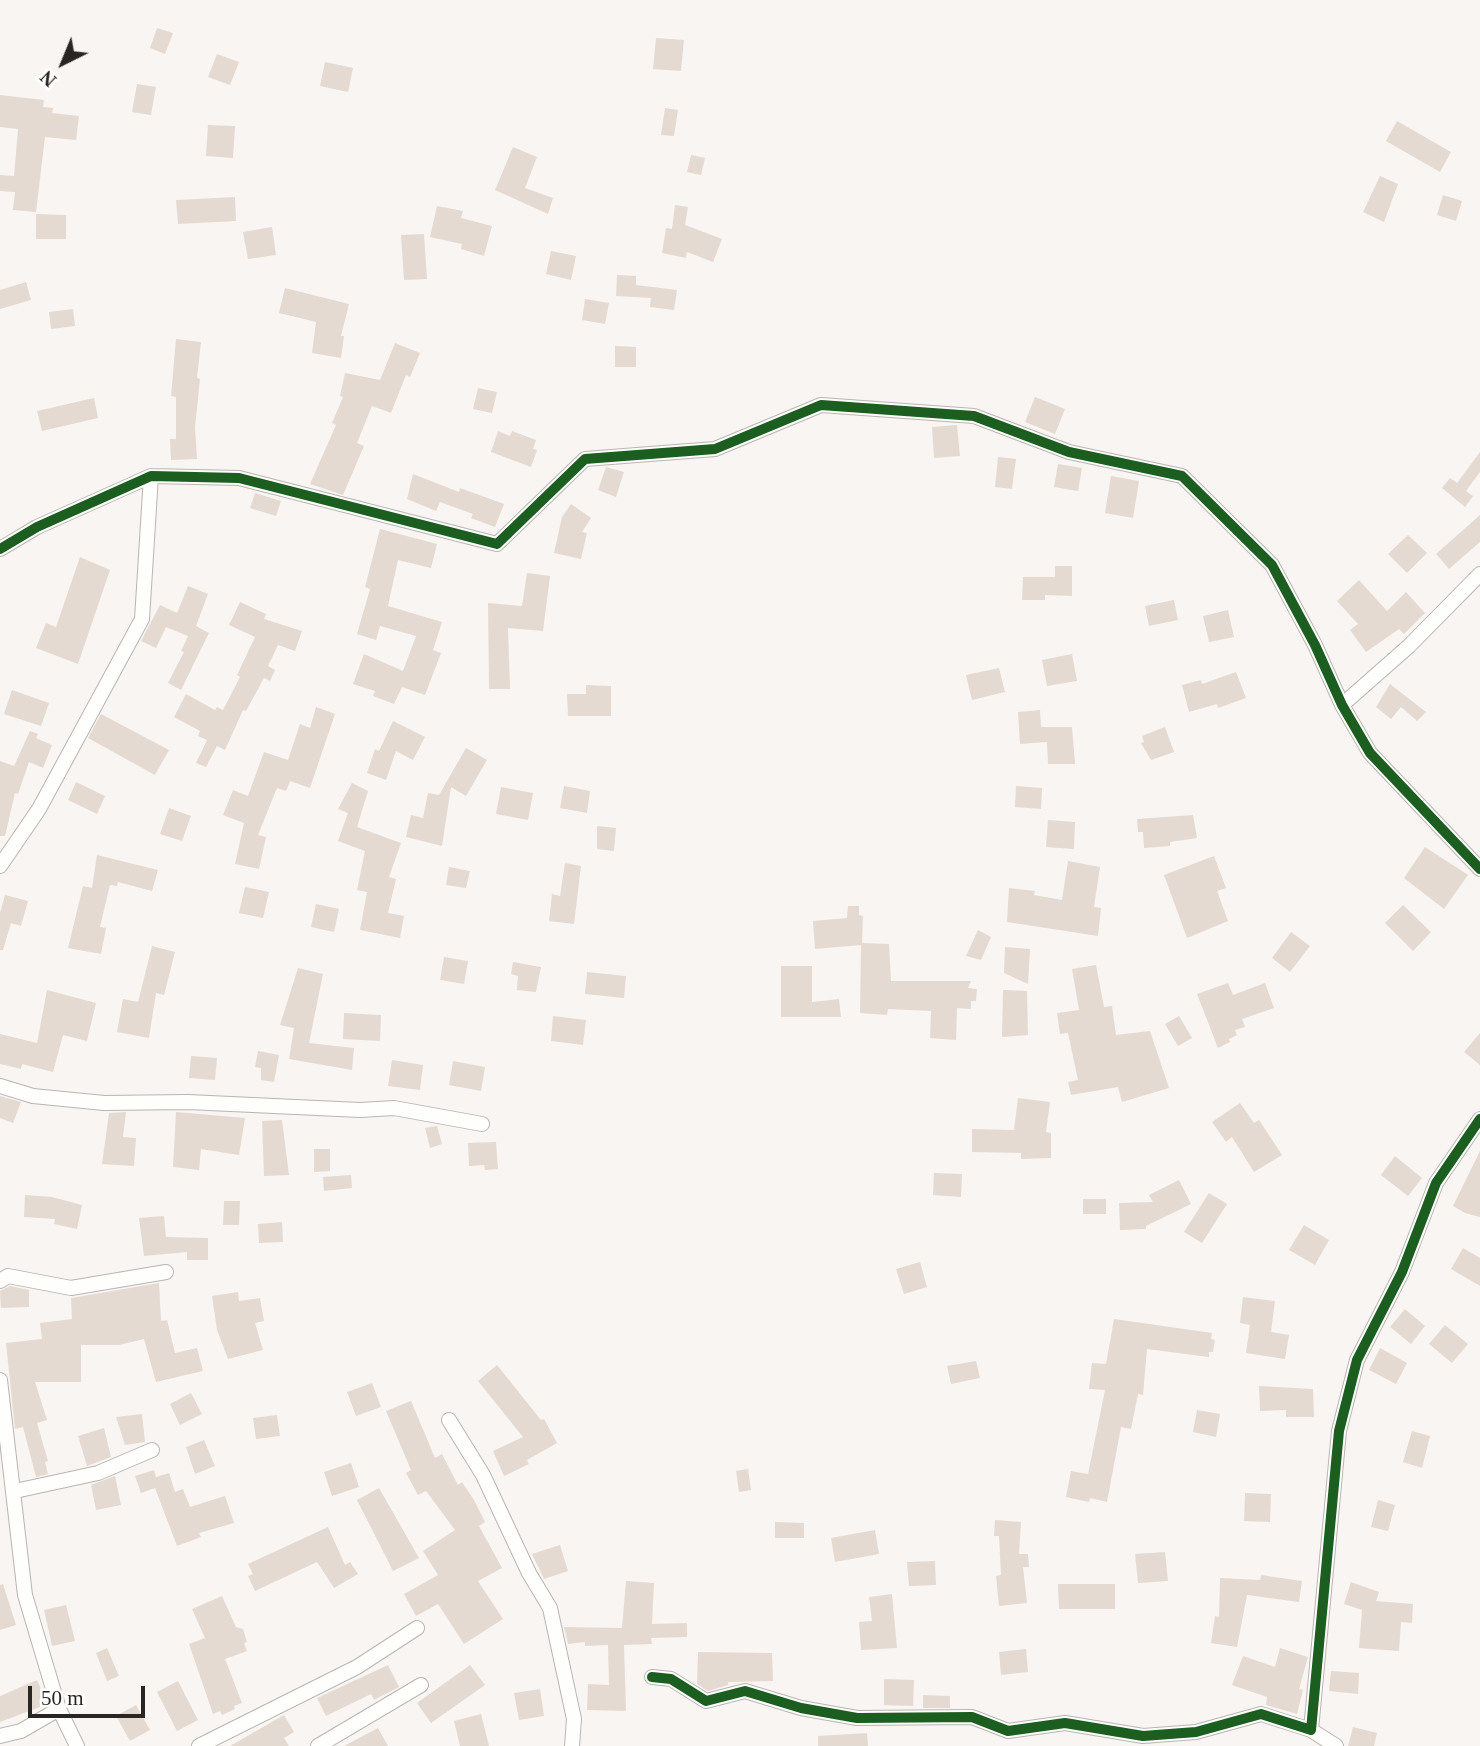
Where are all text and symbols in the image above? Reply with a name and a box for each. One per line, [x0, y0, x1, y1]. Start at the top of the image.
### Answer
north arrow [28, 28, 98, 98]
text: N [36, 66, 61, 91]
scale bar [32, 1672, 149, 1716]
text: 50 m [41, 1686, 84, 1710]

